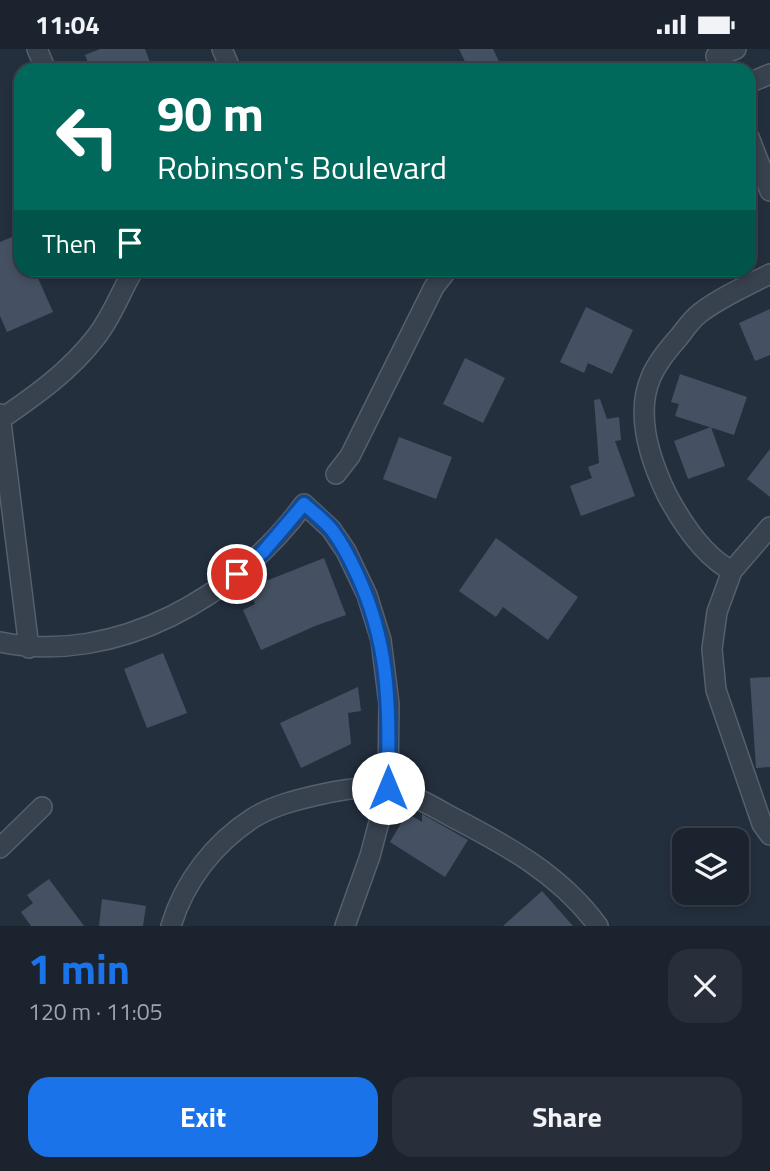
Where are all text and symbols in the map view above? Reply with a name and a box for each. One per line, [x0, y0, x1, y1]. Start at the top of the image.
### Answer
text: 11:04 [35, 5, 100, 44]
text: 90 m [157, 75, 264, 150]
icon: left [42, 91, 133, 182]
text: Robinson's Boulevard [157, 143, 447, 191]
text: Then [42, 224, 97, 263]
icon: arrive [111, 224, 149, 262]
pin [207, 544, 267, 604]
icon: arrive [218, 555, 256, 593]
position arrow [351, 751, 425, 825]
map controls [672, 828, 749, 905]
button: layers [672, 828, 749, 905]
text: 1 min [28, 936, 130, 1000]
button: close [668, 949, 742, 1023]
text: 120 m · 11:05 [28, 994, 163, 1029]
button: Exit [28, 1077, 378, 1157]
button: Share [392, 1077, 742, 1157]

